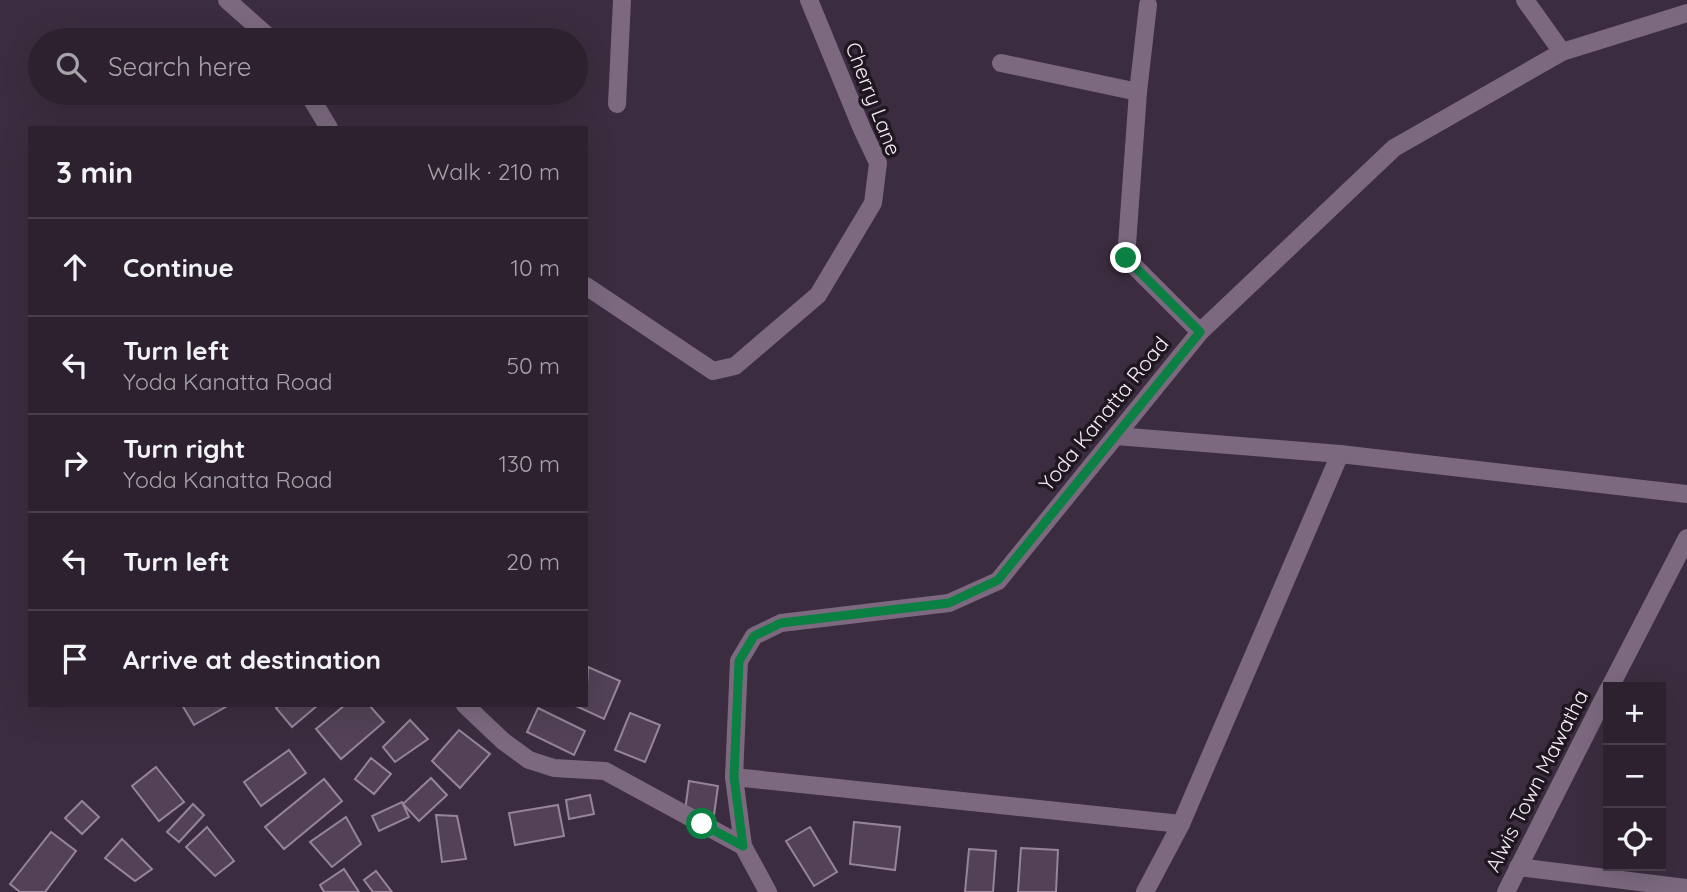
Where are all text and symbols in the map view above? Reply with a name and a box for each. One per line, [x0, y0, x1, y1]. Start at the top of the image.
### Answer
search box [28, 28, 588, 105]
street label: Cherry Lane [840, 38, 907, 159]
icon: search [52, 48, 90, 86]
text: Search here [108, 50, 252, 83]
text: 3 min [56, 153, 133, 191]
text: Walk · 210 m [427, 157, 560, 186]
route end [1110, 242, 1141, 273]
icon: ahead [56, 248, 94, 286]
text: Continue [123, 251, 234, 284]
text: 10 m [511, 253, 560, 282]
street label: Yoda Kanatta Road [1033, 331, 1174, 496]
text: Turn left [123, 334, 230, 367]
icon: left [56, 346, 94, 384]
text: 50 m [507, 351, 560, 380]
text: Yoda Kanatta Road [123, 367, 333, 396]
text: Turn right [123, 432, 245, 465]
icon: right [56, 444, 94, 482]
text: 130 m [498, 449, 560, 478]
text: Yoda Kanatta Road [123, 465, 333, 494]
icon: left [56, 542, 94, 580]
text: Turn left [123, 545, 230, 578]
text: 20 m [506, 547, 560, 576]
icon: arrive [56, 640, 94, 678]
text: Arrive at destination [123, 643, 381, 676]
map controls [1603, 682, 1666, 871]
button: + [1603, 682, 1666, 745]
street label: Alwis Town Mawatha [1479, 685, 1593, 876]
button: − [1603, 745, 1666, 808]
route start [686, 808, 717, 839]
button: locate [1603, 808, 1666, 871]

